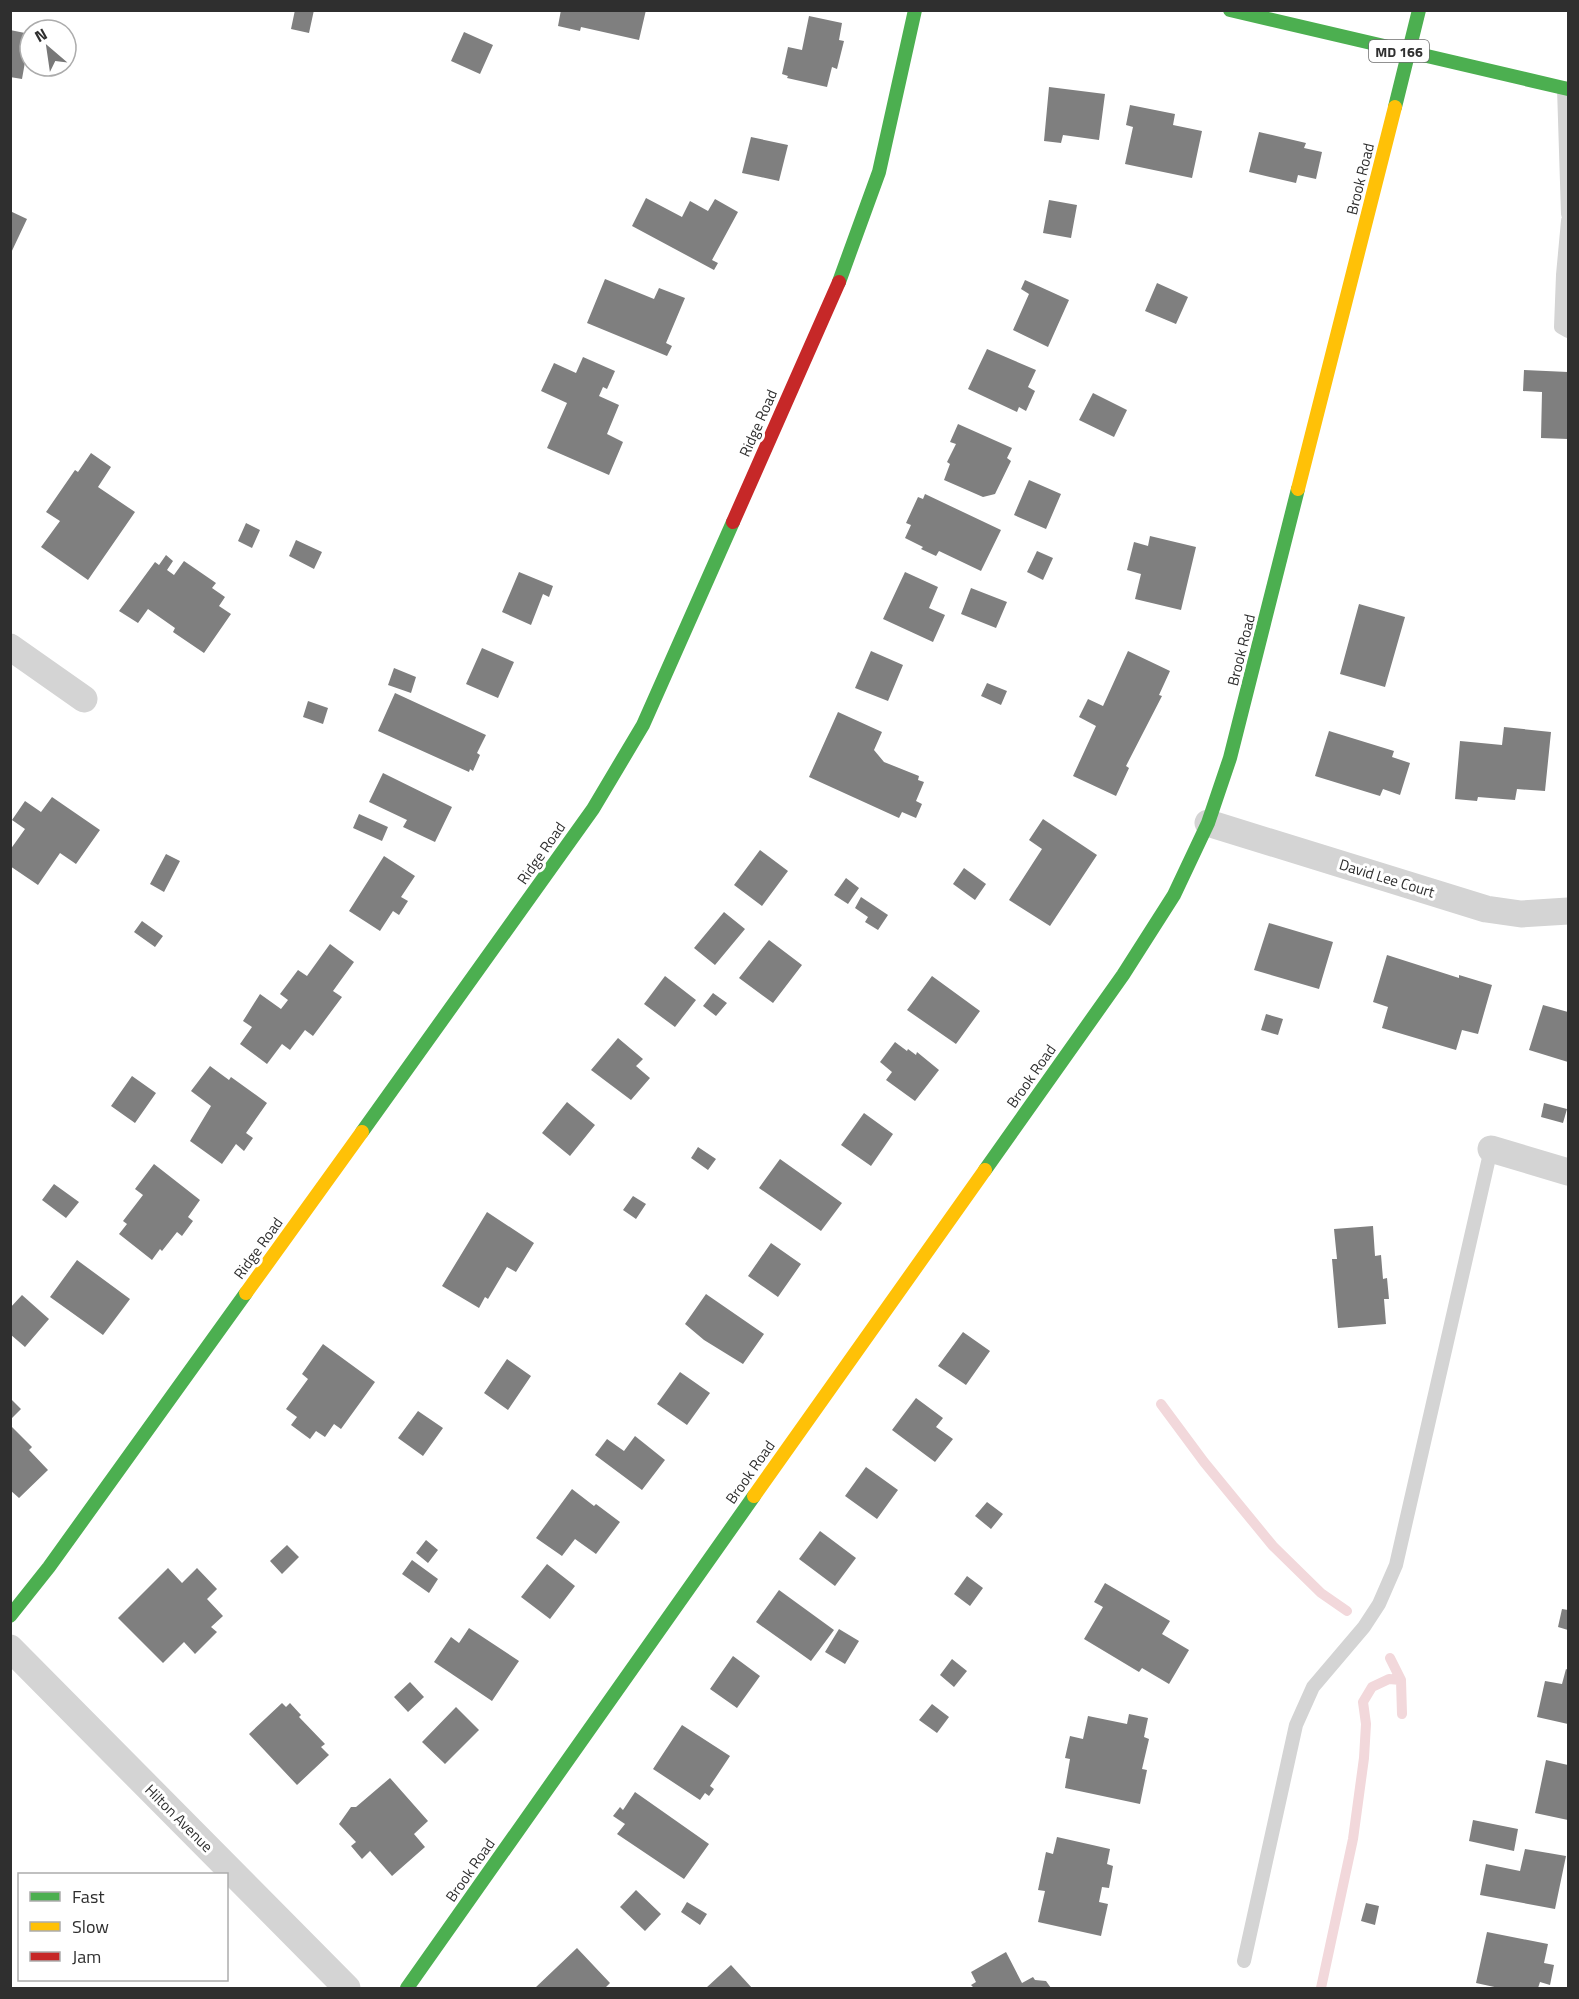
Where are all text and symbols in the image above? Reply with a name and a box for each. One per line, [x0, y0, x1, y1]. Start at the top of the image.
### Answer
north arrow [18, 18, 78, 78]
text: N [30, 22, 51, 48]
road number: MD 166 [1369, 40, 1429, 62]
street label: Brook Road [1340, 141, 1380, 217]
street label: Ridge Road [733, 386, 783, 460]
street label: Brook Road [1221, 612, 1261, 688]
street label: Ridge Road [511, 817, 571, 889]
street label: David Lee Court [1336, 853, 1438, 904]
street label: Brook Road [1001, 1039, 1061, 1113]
street label: Ridge Road [228, 1212, 288, 1284]
street label: Brook Road [720, 1435, 780, 1509]
street label: Hilton Avenue [140, 1779, 218, 1857]
street label: Brook Road [440, 1833, 500, 1907]
legend [18, 1873, 228, 1981]
text: Fast [72, 1883, 105, 1910]
text: Slow [72, 1913, 109, 1940]
text: Jam [72, 1943, 101, 1970]

